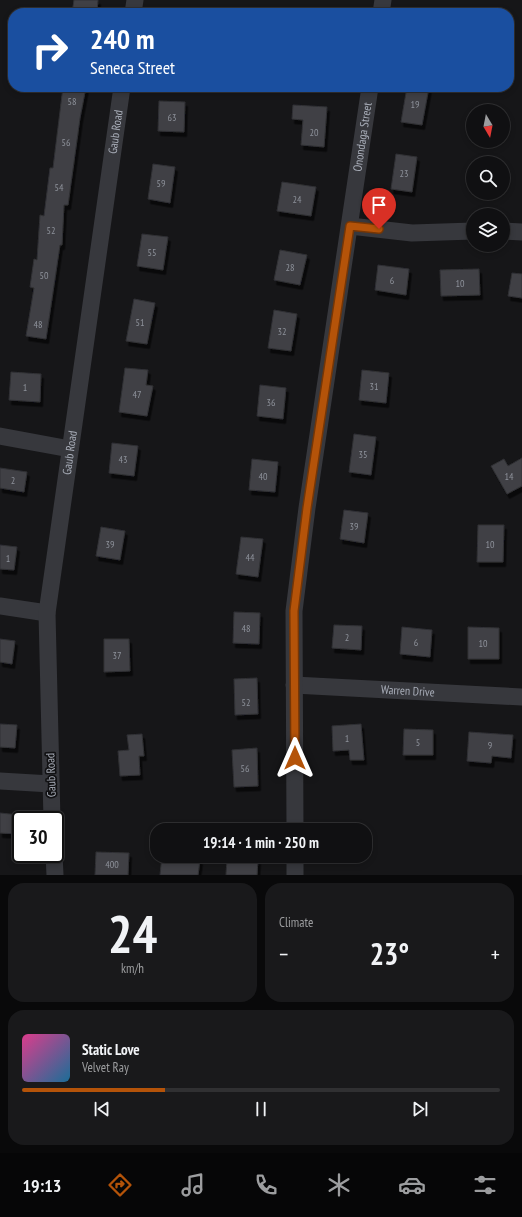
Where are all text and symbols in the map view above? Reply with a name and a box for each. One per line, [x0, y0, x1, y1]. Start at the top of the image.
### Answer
text: 240 m [90, 20, 154, 57]
icon: right [24, 24, 76, 76]
text: Seneca Street [90, 56, 175, 79]
house number: 58 [68, 95, 77, 108]
house number: 19 [411, 98, 420, 111]
street label: Onondaga Street [349, 101, 375, 173]
north arrow [466, 104, 510, 148]
map controls [466, 104, 510, 252]
street label: Gaub Road [105, 109, 126, 155]
house number: 63 [168, 111, 177, 124]
house number: 20 [310, 126, 319, 139]
house number: 56 [62, 136, 71, 149]
button: search [466, 156, 510, 200]
house number: 23 [400, 167, 409, 180]
house number: 59 [157, 177, 166, 190]
house number: 54 [55, 181, 64, 194]
pin [362, 188, 396, 229]
house number: 24 [293, 193, 302, 206]
icon: arrive [368, 194, 390, 216]
button: layers [466, 208, 510, 252]
house number: 52 [47, 224, 56, 237]
house number: 55 [148, 246, 157, 259]
house number: 28 [286, 261, 295, 274]
house number: 50 [40, 269, 49, 282]
house number: 6 [390, 274, 395, 287]
house number: 10 [456, 277, 465, 290]
house number: 51 [136, 316, 145, 329]
house number: 48 [34, 318, 43, 331]
house number: 32 [278, 325, 287, 338]
house number: 31 [370, 380, 379, 393]
house number: 1 [23, 381, 27, 394]
house number: 47 [133, 388, 142, 401]
house number: 36 [267, 396, 276, 409]
street label: Gaub Road [59, 430, 80, 476]
house number: 35 [359, 448, 368, 461]
house number: 43 [119, 453, 128, 466]
house number: 40 [259, 470, 268, 483]
house number: 14 [505, 470, 514, 483]
house number: 2 [11, 474, 15, 487]
house number: 39 [350, 520, 359, 533]
house number: 39 [106, 538, 115, 551]
house number: 10 [486, 538, 495, 551]
house number: 44 [246, 551, 255, 564]
house number: 1 [6, 552, 10, 565]
house number: 48 [242, 622, 251, 635]
house number: 2 [345, 631, 349, 644]
house number: 6 [414, 636, 419, 649]
house number: 10 [479, 637, 488, 650]
house number: 37 [113, 649, 122, 662]
street label: Warren Drive [381, 682, 435, 699]
house number: 52 [242, 696, 251, 709]
house number: 1 [345, 732, 349, 745]
house number: 5 [416, 736, 420, 749]
position arrow [274, 737, 316, 779]
house number: 9 [488, 739, 492, 752]
street label: Gaub Road [42, 753, 59, 797]
house number: 56 [241, 762, 250, 775]
speed limit sign: 30 [12, 811, 64, 863]
text: 19:14 · 1 min · 250 m [203, 833, 319, 852]
house number: 400 [105, 858, 119, 871]
text: 24 [108, 900, 157, 967]
text: Climate [279, 914, 313, 931]
text: 23° [370, 934, 409, 973]
text: − [279, 940, 288, 968]
text: + [491, 940, 500, 968]
text: km/h [121, 960, 144, 977]
text: Static Love [82, 1040, 140, 1059]
text: Velvet Ray [82, 1059, 129, 1076]
icon: previous [91, 1098, 113, 1120]
icon: pause [250, 1098, 272, 1120]
icon: next [409, 1098, 431, 1120]
icon: directions [106, 1171, 134, 1199]
icon: music [179, 1171, 207, 1199]
icon: phone [252, 1171, 280, 1199]
icon: climate [325, 1171, 353, 1199]
icon: car [398, 1171, 426, 1199]
icon: filters [471, 1171, 499, 1199]
text: 19:13 [23, 1174, 61, 1197]

